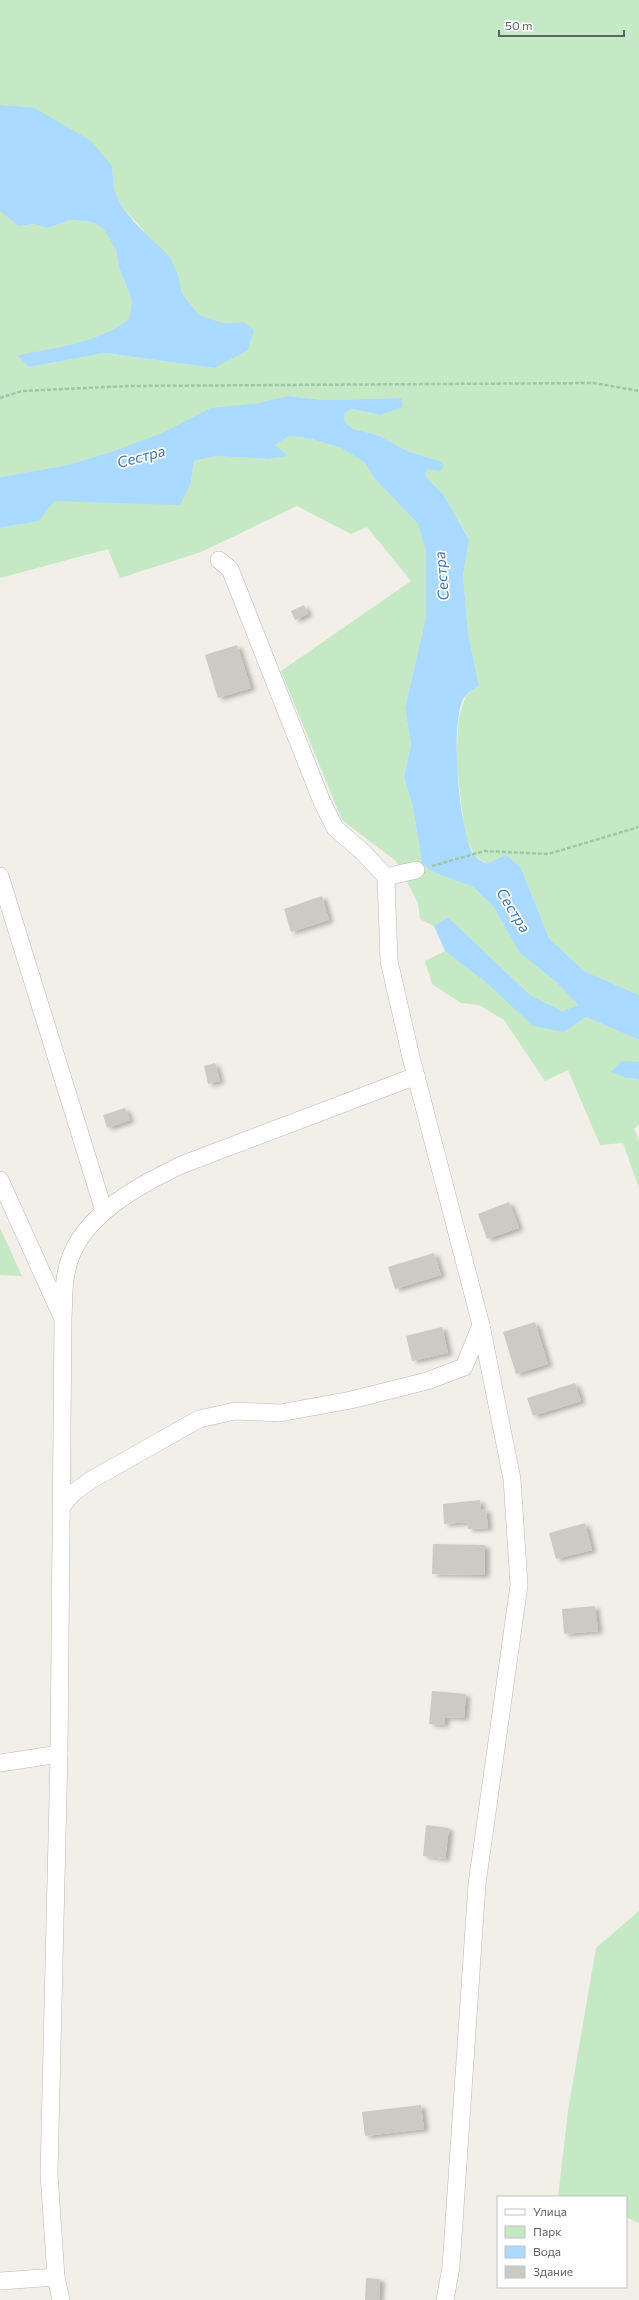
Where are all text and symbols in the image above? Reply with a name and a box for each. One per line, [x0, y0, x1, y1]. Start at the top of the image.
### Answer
scale bar [499, 12, 624, 38]
text: 50 m [505, 18, 533, 32]
water label: Сестра [115, 441, 167, 471]
water label: Сестра [430, 550, 452, 601]
water label: Сестра [493, 884, 535, 936]
legend [497, 2196, 627, 2288]
text: Улица [533, 2204, 567, 2218]
text: Парк [533, 2224, 562, 2238]
text: Вода [533, 2244, 561, 2258]
text: Здание [533, 2264, 573, 2278]

